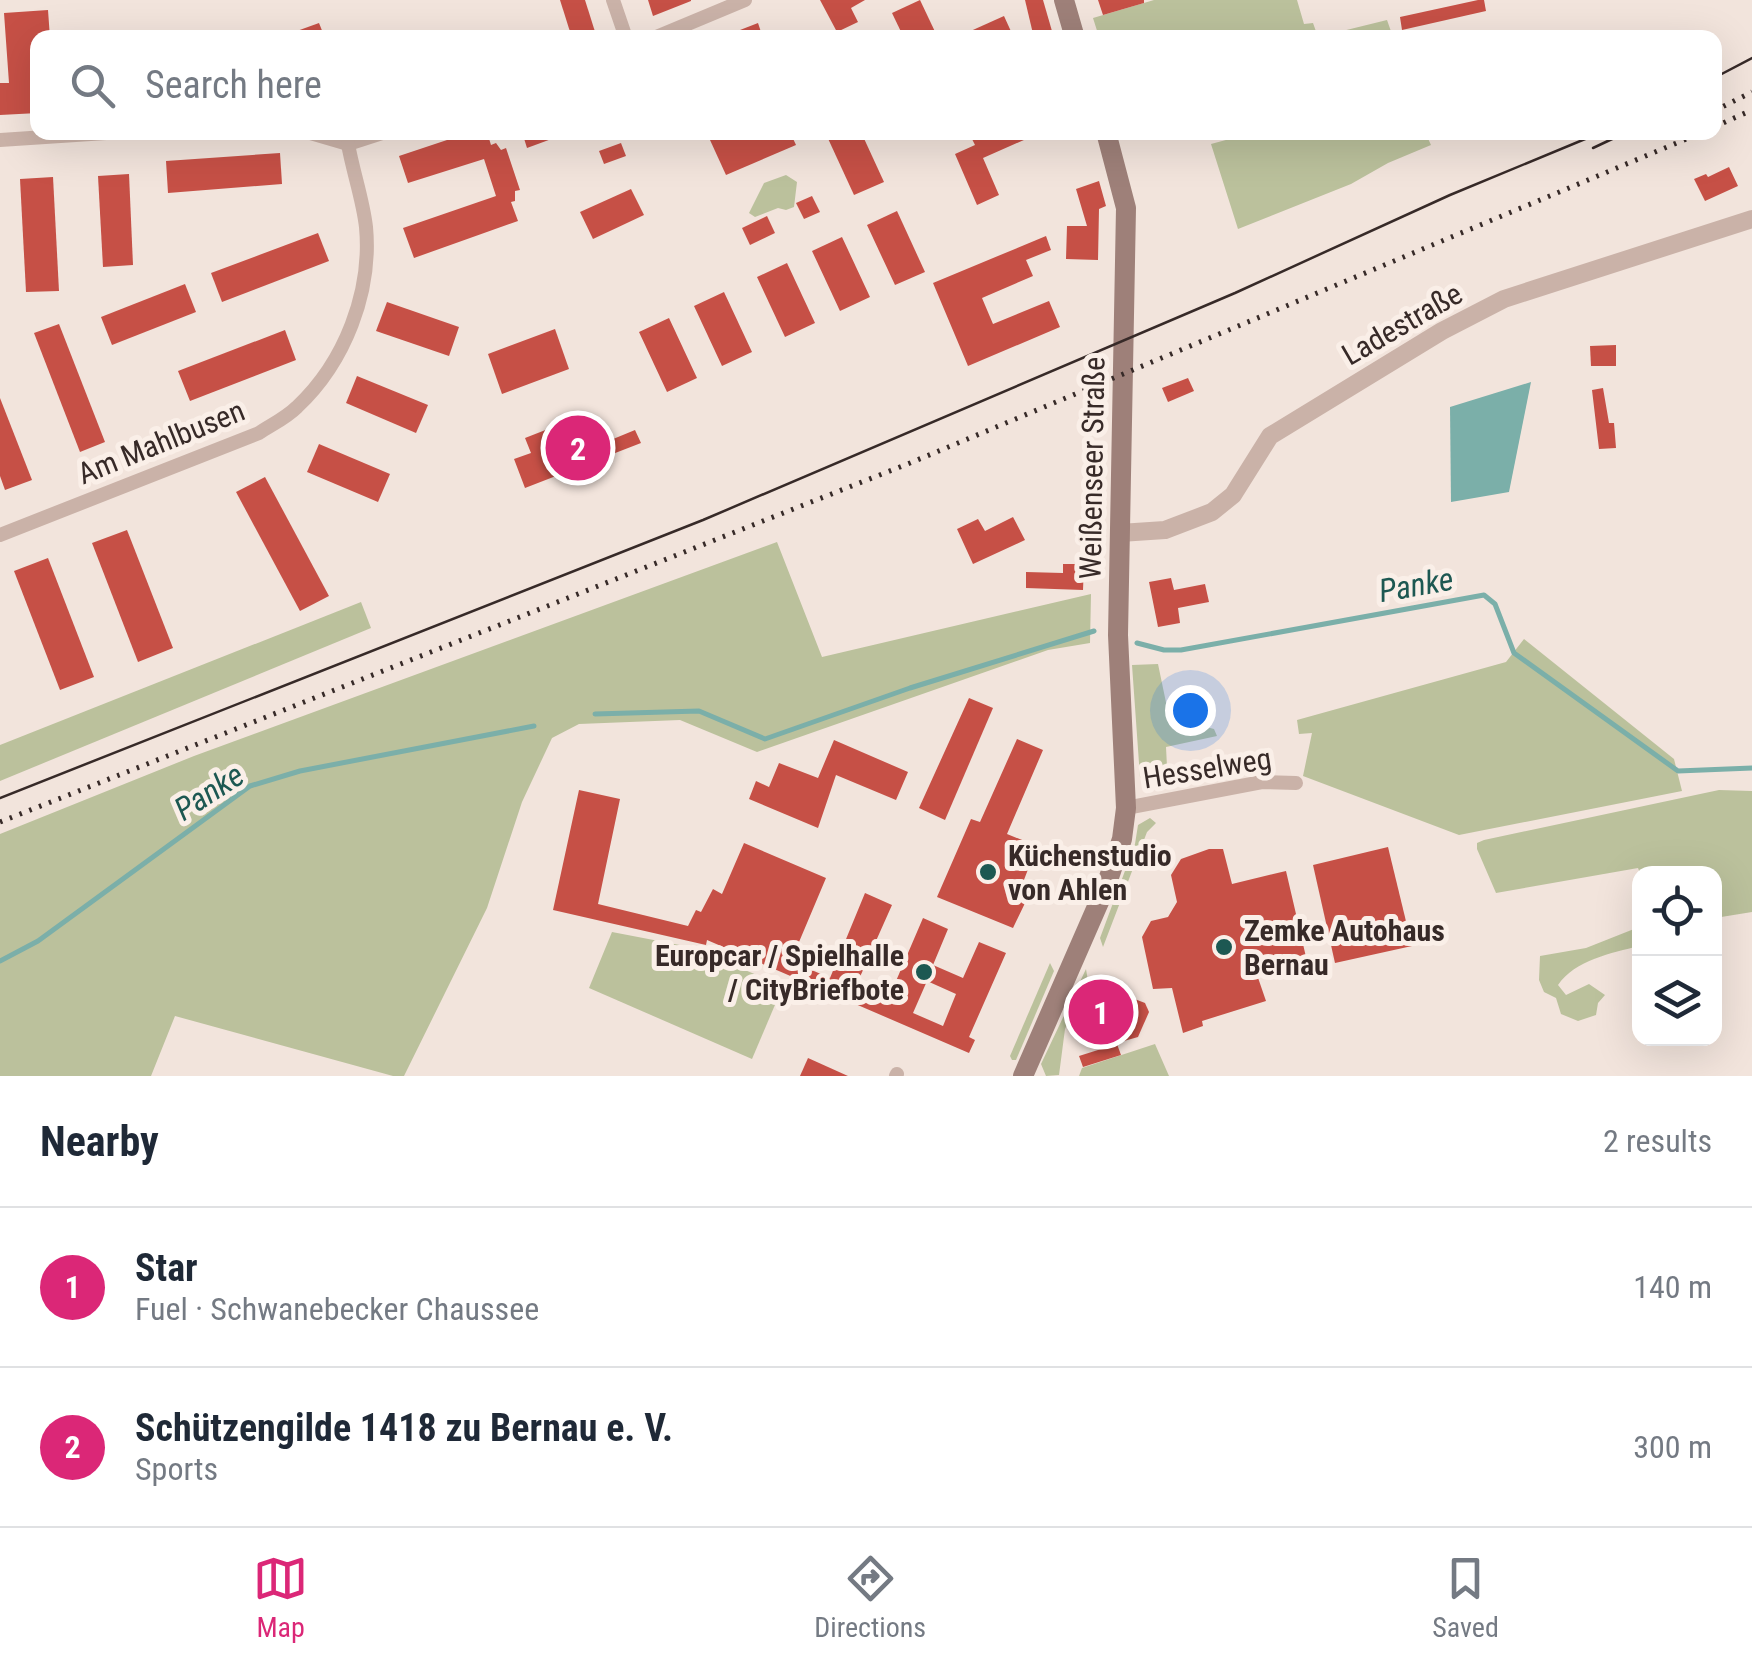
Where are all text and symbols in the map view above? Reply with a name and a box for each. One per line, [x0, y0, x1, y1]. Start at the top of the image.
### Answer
search box [30, 30, 1722, 140]
icon: search [65, 58, 120, 113]
text: Search here [145, 63, 322, 107]
street label: Ladestraße [1336, 276, 1468, 372]
street label: Weißenseer Straße [1073, 356, 1111, 580]
street label: Am Mahlbusen [73, 393, 249, 491]
pin: 2 [546, 410, 610, 486]
water label: Panke [1376, 560, 1456, 610]
your location [1165, 685, 1216, 736]
street label: Hesselweg [1140, 741, 1274, 795]
water label: Panke [167, 756, 251, 828]
place label: Küchenstudio von Ahlen [1008, 838, 1172, 907]
marker: Küchenstudio von Ahlen [977, 861, 999, 883]
map controls [1632, 866, 1722, 1046]
button: locate [1632, 866, 1722, 956]
place label: Zemke Autohaus Bernau [1244, 913, 1445, 982]
marker: Zemke Autohaus Bernau [1213, 936, 1235, 958]
place label: Europcar / Spielhalle / CityBriefbote [655, 938, 904, 1007]
button: layers [1632, 956, 1722, 1046]
marker: Europcar / Spielhalle / CityBriefbote [913, 961, 935, 983]
pin: 1 [1068, 974, 1134, 1050]
text: Nearby [40, 1117, 159, 1166]
text: 2 results [1603, 1122, 1712, 1160]
text: Star [135, 1246, 198, 1290]
text: 1 [64, 1268, 81, 1306]
text: 140 m [1633, 1268, 1712, 1306]
text: Fuel · Schwanebecker Chaussee [135, 1290, 539, 1328]
text: Schützengilde 1418 zu Bernau e. V. [135, 1406, 673, 1450]
text: 2 [64, 1428, 81, 1466]
text: 300 m [1633, 1428, 1712, 1466]
text: Sports [135, 1450, 218, 1488]
tab: Map [253, 1551, 308, 1644]
tab: Directions [814, 1551, 926, 1644]
tab: Saved [1432, 1551, 1499, 1644]

